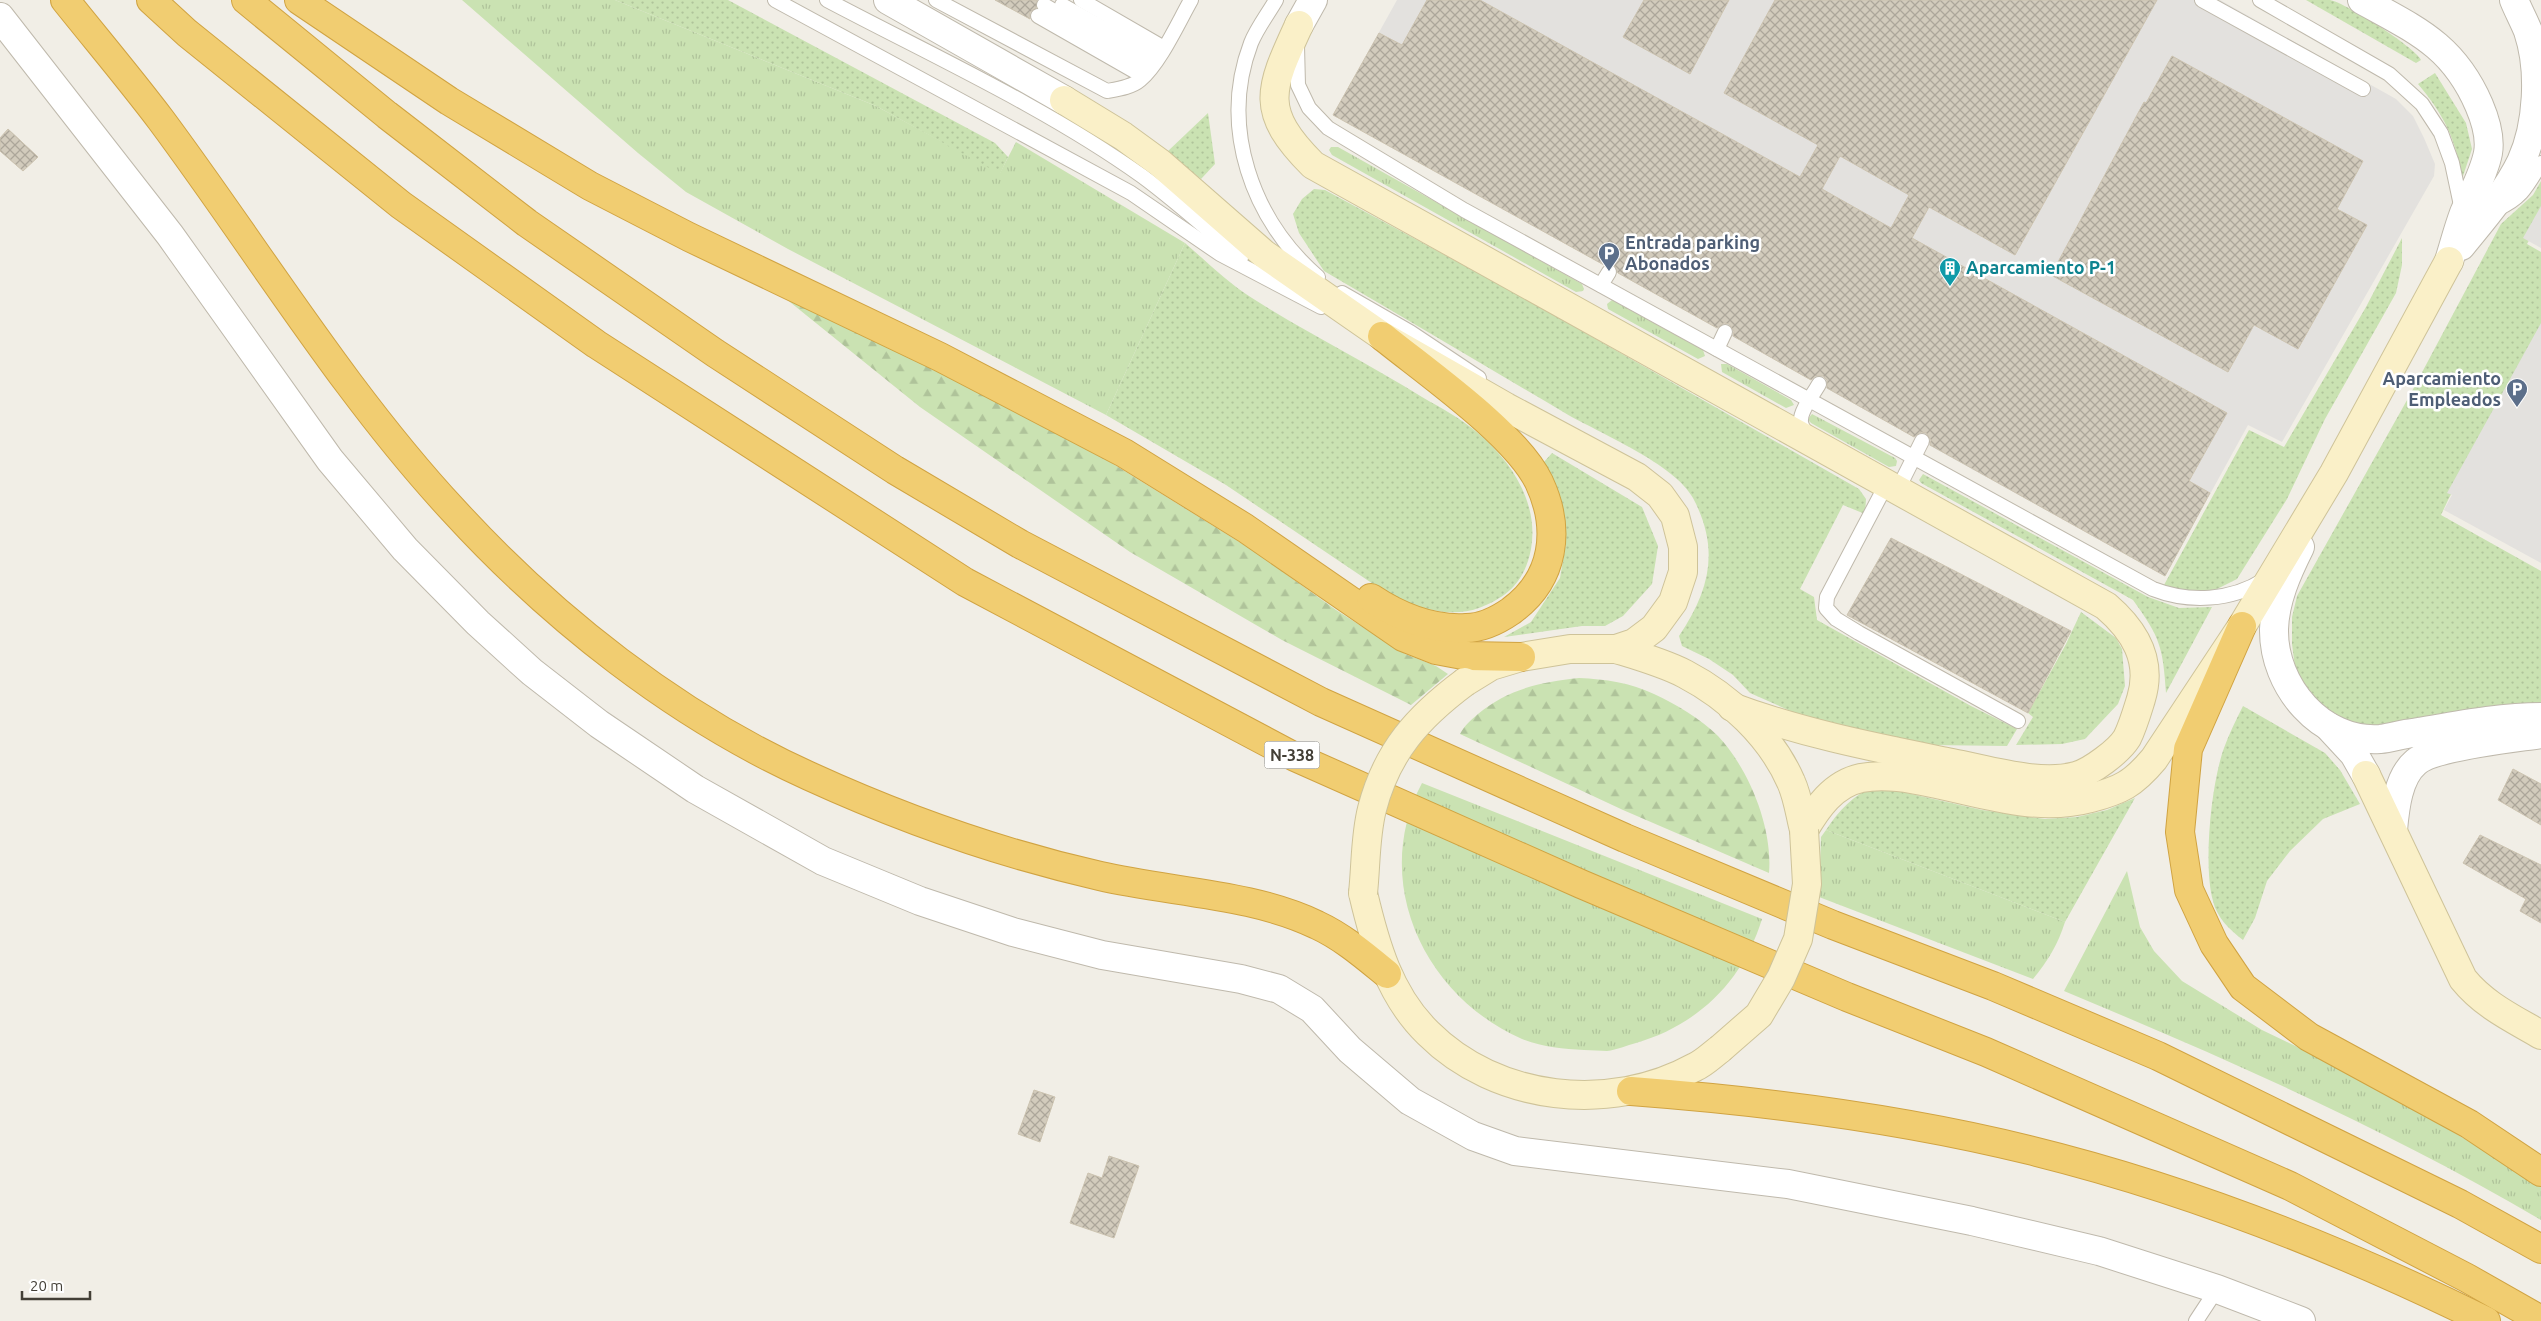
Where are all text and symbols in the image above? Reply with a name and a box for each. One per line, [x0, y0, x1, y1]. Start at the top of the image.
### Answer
place label: Entrada parking Abonados [1625, 232, 1760, 273]
parking icon: Entrada parking Abonados [1597, 241, 1621, 272]
building icon: Aparcamiento P-1 [1938, 256, 1962, 287]
place label: Aparcamiento P-1 [1966, 257, 2116, 277]
place label: Aparcamiento Empleados [2383, 368, 2501, 409]
parking icon: Aparcamiento Empleados [2505, 377, 2529, 408]
road number: N-338 [1264, 742, 1320, 768]
scale bar [22, 1268, 90, 1300]
text: 20 m [30, 1277, 63, 1294]

